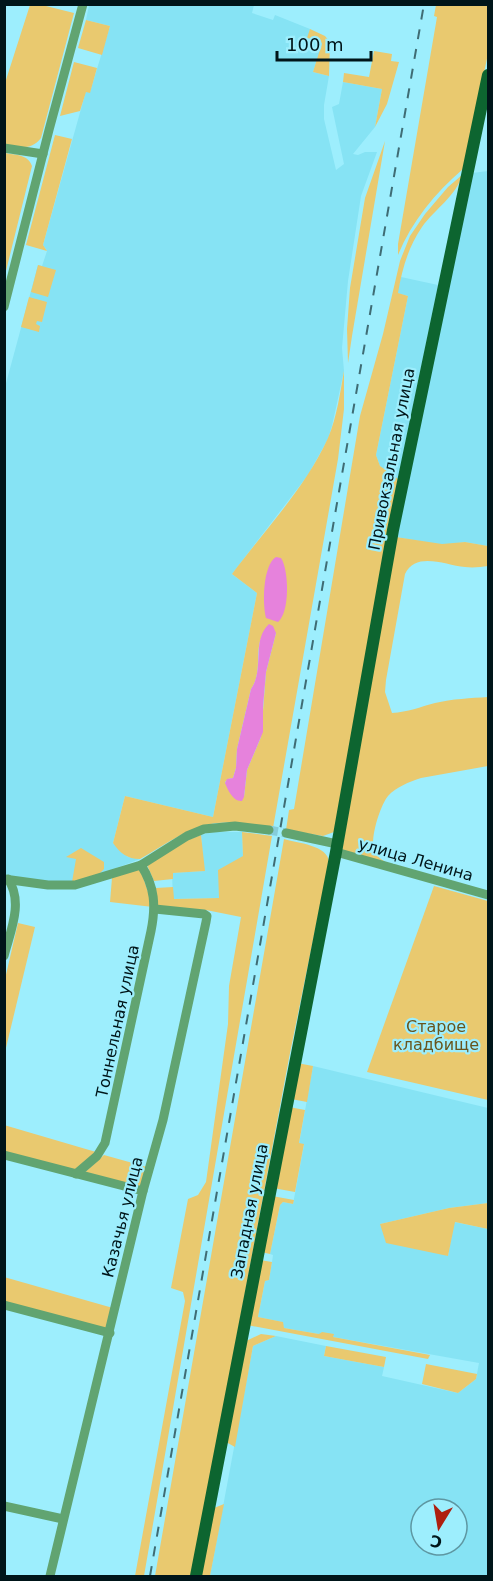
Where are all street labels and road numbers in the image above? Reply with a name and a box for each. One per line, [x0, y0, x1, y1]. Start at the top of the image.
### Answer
street label: Привокзальная улица [364, 366, 418, 552]
street label: улица Ленина [356, 834, 476, 885]
street label: Тоннельная улица [92, 943, 143, 1100]
street label: Западная улица [227, 1142, 272, 1280]
street label: Казачья улица [98, 1155, 147, 1280]

